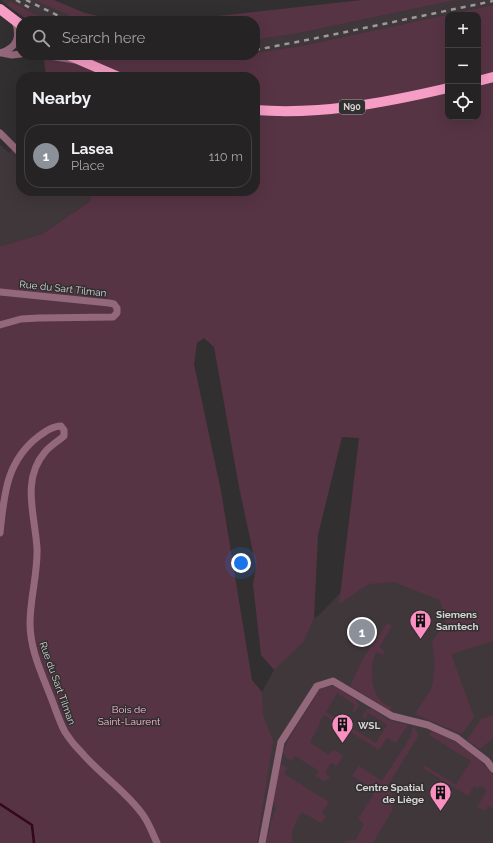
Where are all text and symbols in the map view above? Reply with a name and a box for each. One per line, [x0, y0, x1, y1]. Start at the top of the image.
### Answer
map controls [445, 12, 481, 120]
button: + [445, 12, 481, 48]
search box [16, 16, 260, 60]
icon: search [30, 27, 52, 49]
text: Search here [62, 29, 145, 47]
button: − [445, 48, 481, 84]
button: locate [445, 84, 481, 120]
text: Nearby [32, 88, 91, 108]
road number: N90 [339, 100, 365, 114]
text: Lasea [71, 140, 113, 158]
text: 1 [43, 149, 49, 164]
text: 110 m [209, 149, 243, 164]
text: Place [71, 158, 104, 173]
street label: Rue du Sart Tilman [19, 278, 107, 299]
your location [231, 553, 251, 573]
building icon: Siemens Samtech [407, 607, 433, 640]
place label: Siemens Samtech [436, 609, 479, 632]
pin: 1 [349, 617, 375, 647]
street label: Rue du Sart Tilman [37, 640, 78, 726]
park label: Bois de Saint-Laurent [98, 704, 161, 727]
building icon: WSL [329, 712, 355, 745]
place label: WSL [358, 720, 380, 731]
building icon: Centre Spatial de Liège [427, 780, 453, 813]
place label: Centre Spatial de Liège [356, 782, 425, 805]

